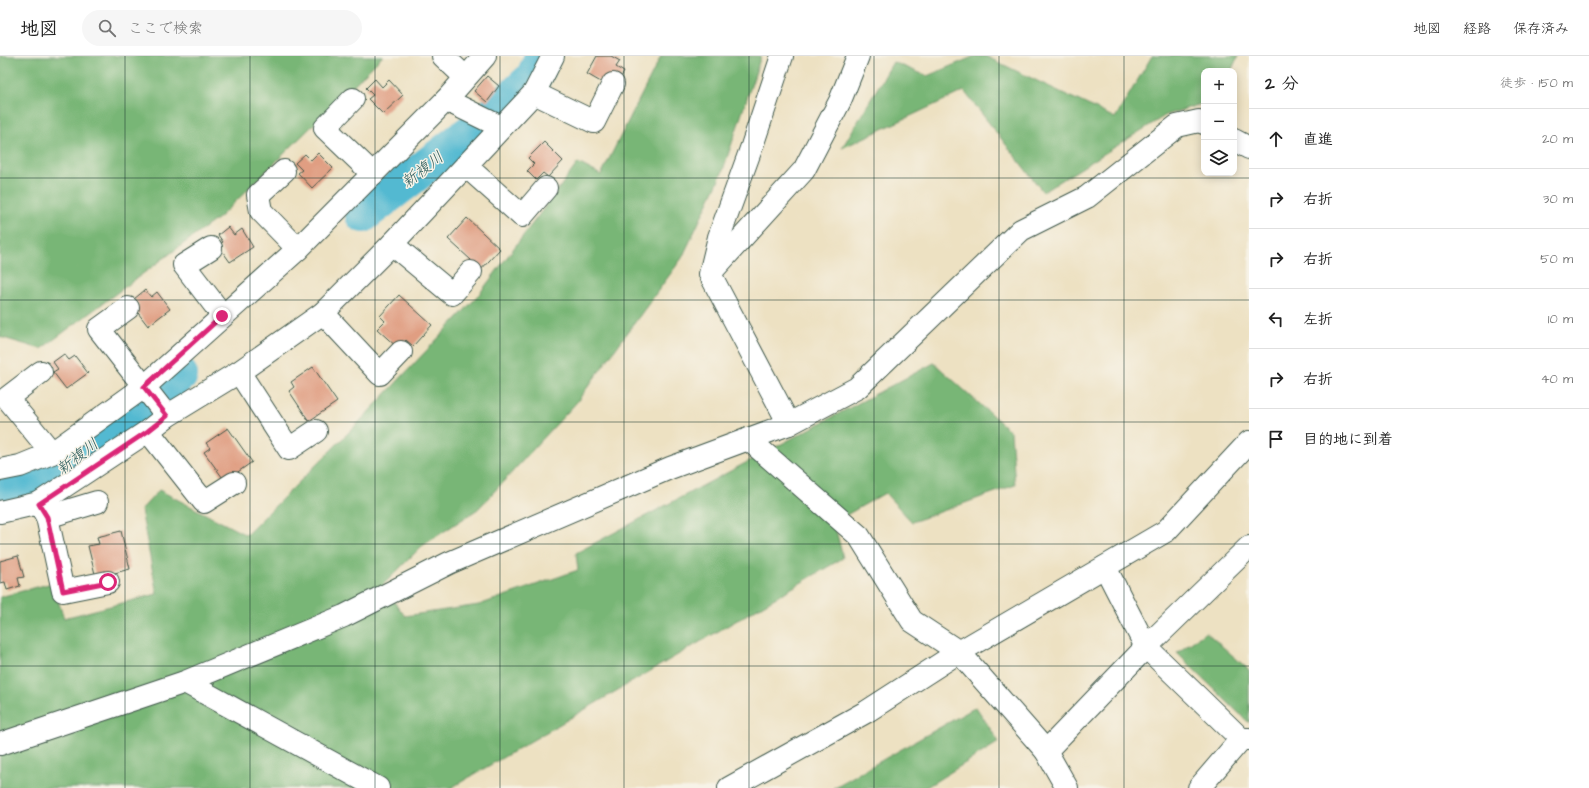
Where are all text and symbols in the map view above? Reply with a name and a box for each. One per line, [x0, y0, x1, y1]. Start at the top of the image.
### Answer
search box [82, 10, 362, 46]
text: 地図 [20, 16, 58, 43]
icon: search [96, 17, 118, 39]
text: ここで検索 [128, 18, 203, 39]
text: 地図 [1413, 19, 1441, 39]
text: 経路 [1463, 19, 1491, 39]
text: 保存済み [1513, 19, 1569, 39]
map controls [1201, 68, 1237, 176]
button: + [1201, 68, 1237, 104]
text: 2 分 [1265, 72, 1299, 96]
text: 徒歩 · 150 m [1500, 74, 1573, 92]
button: − [1201, 104, 1237, 140]
icon: ahead [1265, 128, 1287, 150]
text: 直進 [1303, 129, 1333, 150]
text: 20 m [1542, 130, 1573, 148]
button: layers [1201, 140, 1237, 176]
water label: 新複川 [397, 146, 448, 193]
icon: right [1265, 188, 1287, 210]
text: 右折 [1303, 189, 1333, 210]
text: 30 m [1543, 190, 1573, 208]
icon: right [1265, 248, 1287, 270]
text: 右折 [1303, 249, 1333, 270]
text: 50 m [1540, 250, 1573, 268]
route end [213, 307, 231, 325]
icon: left [1265, 308, 1287, 330]
text: 左折 [1303, 309, 1333, 330]
text: 10 m [1548, 310, 1573, 328]
icon: right [1265, 368, 1287, 390]
text: 右折 [1303, 369, 1333, 390]
text: 40 m [1541, 370, 1573, 388]
icon: arrive [1265, 428, 1287, 450]
text: 目的地に到着 [1303, 429, 1393, 450]
water label: 新複川 [52, 433, 103, 480]
route start [99, 573, 117, 591]

